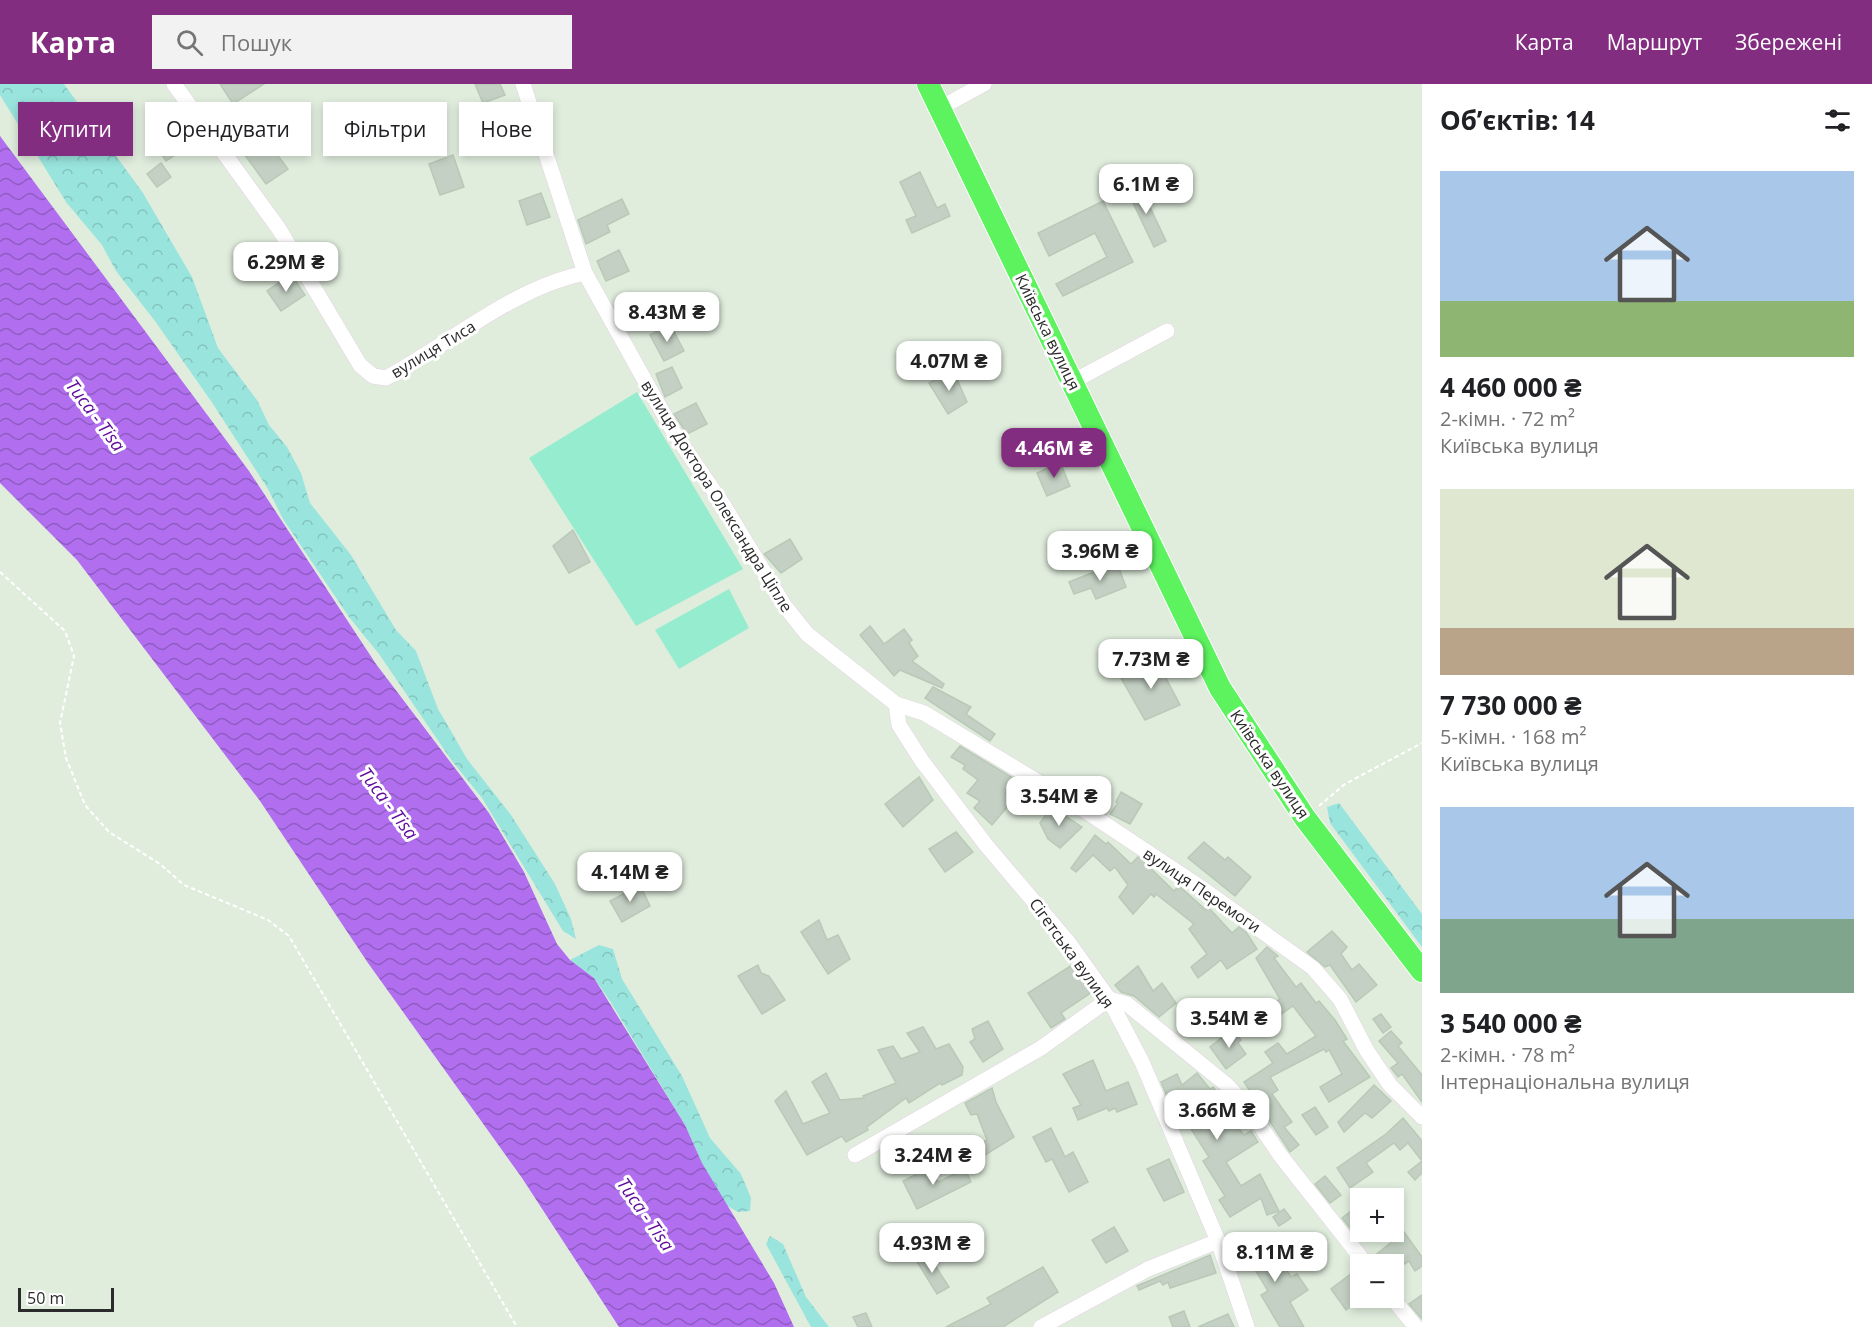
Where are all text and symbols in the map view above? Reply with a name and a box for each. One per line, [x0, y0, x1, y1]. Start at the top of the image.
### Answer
search box [152, 15, 572, 69]
text: Карта [30, 23, 116, 61]
icon: search [173, 26, 206, 59]
text: Пошук [221, 27, 292, 57]
text: Карта [1515, 28, 1574, 56]
text: Маршрут [1607, 28, 1702, 56]
text: Збережені [1735, 28, 1842, 56]
chip: Купити [18, 102, 133, 156]
chip: Орендувати [145, 102, 311, 156]
chip: Фільтри [323, 102, 447, 156]
chip: Нове [459, 102, 553, 156]
text: Об’єктів: 14 [1440, 102, 1595, 138]
icon: filters [1821, 104, 1854, 137]
pin: 6.1M ₴ [1097, 164, 1195, 215]
text: 6.1M ₴ [1113, 170, 1179, 197]
icon: home [1593, 210, 1701, 318]
pin: 6.29M ₴ [231, 242, 341, 293]
text: 6.29M ₴ [247, 248, 325, 275]
street label: Київська вулиця [1010, 270, 1086, 394]
pin: 8.43M ₴ [612, 292, 722, 343]
text: 8.43M ₴ [628, 298, 706, 325]
street label: вулиця Тиса [387, 315, 479, 383]
pin: 4.07M ₴ [894, 341, 1004, 392]
text: 4.07M ₴ [910, 347, 988, 374]
text: 4 460 000 ₴ [1440, 369, 1582, 405]
water label: Тиса - Tisa [61, 374, 131, 456]
street label: вулиця Доктора Олександра Ціпле [636, 376, 798, 616]
text: 2-кімн. · 72 m² [1440, 405, 1575, 432]
pin: 4.46M ₴ [999, 428, 1109, 479]
text: Київська вулиця [1440, 432, 1599, 459]
text: 4.46M ₴ [1015, 434, 1093, 461]
icon: home [1593, 528, 1701, 636]
pin: 3.96M ₴ [1045, 531, 1155, 582]
text: 3.96M ₴ [1061, 537, 1139, 564]
pin: 7.73M ₴ [1096, 639, 1206, 690]
text: 7.73M ₴ [1112, 645, 1190, 672]
text: 7 730 000 ₴ [1440, 687, 1582, 723]
street label: Київська вулиця [1225, 705, 1315, 823]
text: 5-кімн. · 168 m² [1440, 723, 1586, 750]
text: Київська вулиця [1440, 750, 1599, 777]
water label: Тиса - Tisa [354, 762, 424, 844]
pin: 3.54M ₴ [1004, 776, 1114, 827]
text: 3.54M ₴ [1020, 782, 1098, 809]
street label: вулиця Перемоги [1139, 842, 1265, 938]
icon: home [1593, 846, 1701, 954]
pin: 4.14M ₴ [575, 852, 685, 903]
text: 4.14M ₴ [591, 858, 669, 885]
street label: Сігетська вулиця [1024, 893, 1120, 1013]
pin: 3.54M ₴ [1174, 998, 1284, 1049]
text: 3.54M ₴ [1190, 1004, 1268, 1031]
text: 3 540 000 ₴ [1440, 1005, 1582, 1041]
text: 2-кімн. · 78 m² [1440, 1041, 1575, 1068]
text: Інтернаціональна вулиця [1440, 1068, 1690, 1095]
pin: 3.66M ₴ [1162, 1090, 1272, 1141]
text: 3.66M ₴ [1178, 1096, 1256, 1123]
pin: 3.24M ₴ [878, 1135, 988, 1186]
text: 3.24M ₴ [894, 1141, 972, 1168]
water label: Тиса - Tisa [612, 1173, 680, 1255]
map controls [1350, 1188, 1404, 1308]
button: + [1350, 1188, 1404, 1242]
pin: 4.93M ₴ [877, 1223, 987, 1274]
text: 4.93M ₴ [893, 1229, 971, 1256]
pin: 8.11M ₴ [1220, 1232, 1330, 1283]
text: 8.11M ₴ [1236, 1238, 1314, 1265]
button: − [1350, 1254, 1404, 1308]
scale bar [18, 1285, 114, 1312]
text: 50 m [27, 1287, 64, 1309]

